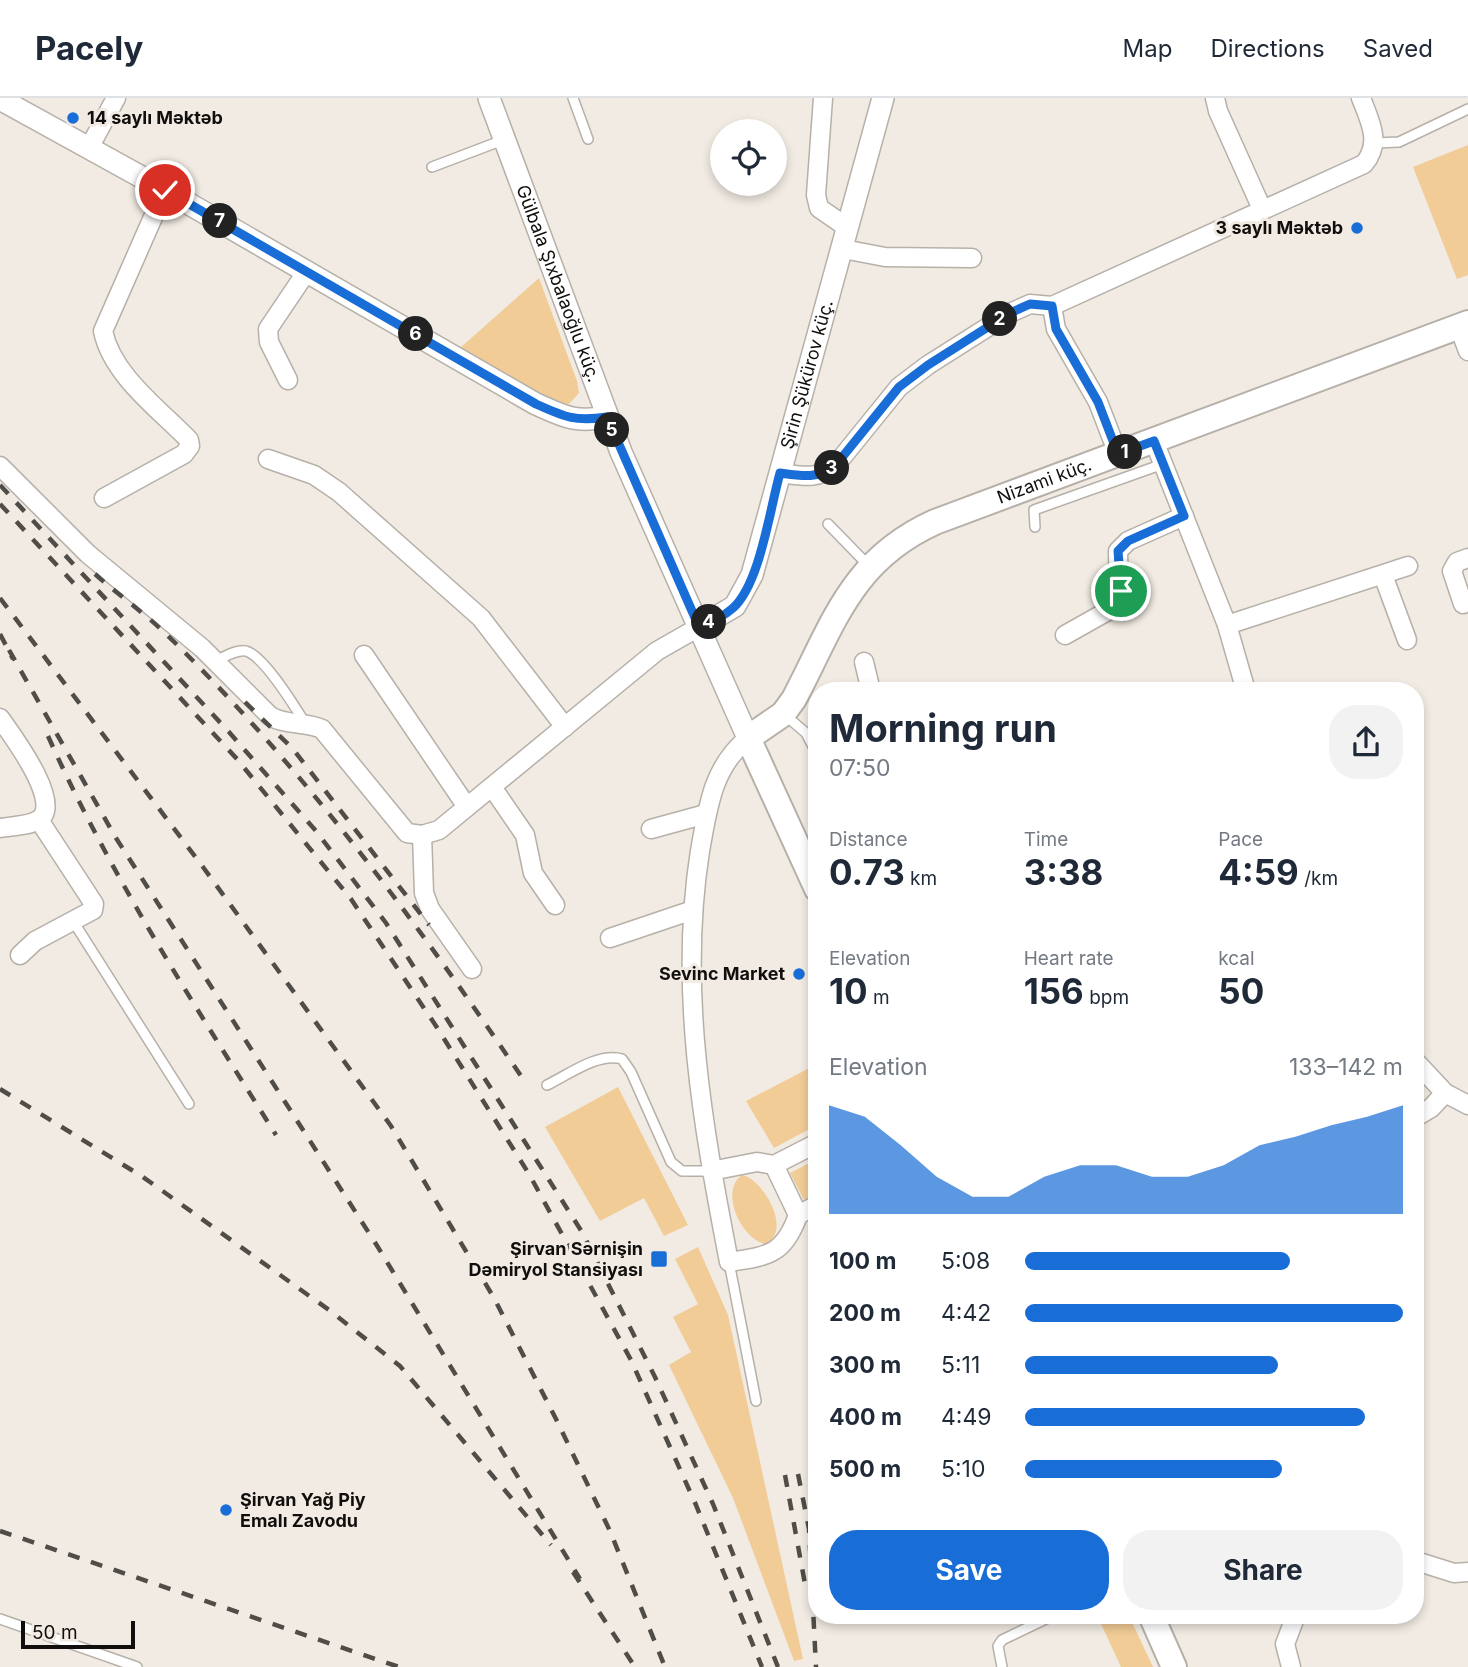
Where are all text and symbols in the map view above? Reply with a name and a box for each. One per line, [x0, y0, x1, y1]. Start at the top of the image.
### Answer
text: Pacely [35, 28, 143, 68]
text: Map [1123, 34, 1172, 63]
text: Directions [1210, 34, 1325, 63]
text: Saved [1363, 34, 1433, 63]
place label: 14 saylı Məktəb [87, 107, 223, 128]
marker: 14 saylı Məktəb [65, 110, 81, 126]
map controls [710, 119, 787, 196]
button: locate [710, 119, 787, 196]
pin [135, 160, 195, 220]
icon: check [146, 171, 184, 209]
street label: Gülbala Şıxbalaoğlu küç. [512, 182, 605, 385]
pin: 7 [202, 204, 238, 238]
text: 7 [214, 209, 225, 232]
place label: 3 saylı Məktəb [1216, 217, 1343, 238]
marker: 3 saylı Məktəb [1349, 220, 1365, 236]
street label: Şirin Şükürov küç. [776, 297, 837, 451]
pin: 2 [982, 302, 1018, 336]
text: 2 [994, 307, 1005, 330]
pin: 6 [398, 316, 434, 352]
text: 6 [409, 322, 422, 345]
pin: 5 [594, 412, 630, 448]
text: 5 [605, 418, 618, 441]
pin: 1 [1108, 434, 1142, 470]
text: 1 [1120, 440, 1129, 463]
pin: 3 [814, 450, 850, 486]
street label: Nizami küç. [994, 453, 1094, 508]
text: 3 [825, 456, 838, 479]
pin [1091, 561, 1151, 621]
icon: arrive [1102, 572, 1140, 610]
pin: 4 [692, 604, 726, 640]
text: 4 [702, 610, 715, 633]
text: Morning run [829, 705, 1057, 751]
button: share [1329, 705, 1403, 779]
text: 07:50 [829, 754, 890, 782]
text: Distance [829, 828, 907, 851]
text: Time [1024, 828, 1068, 851]
text: Pace [1218, 828, 1263, 851]
text: 0.73 [829, 851, 905, 893]
text: 3:38 [1024, 851, 1103, 893]
text: 4:59 [1218, 851, 1299, 893]
text: km [905, 867, 937, 890]
text: /km [1299, 867, 1338, 890]
text: Elevation [829, 947, 910, 970]
text: Heart rate [1024, 947, 1114, 970]
text: kcal [1218, 947, 1255, 970]
place label: Sevinc Market [659, 963, 785, 984]
marker: Sevinc Market [791, 966, 807, 982]
text: 10 [829, 970, 868, 1012]
text: 156 [1024, 970, 1084, 1012]
text: 50 [1218, 970, 1264, 1012]
text: m [868, 986, 890, 1009]
text: bpm [1084, 986, 1129, 1009]
text: Elevation [829, 1053, 928, 1081]
text: 133–142 m [1289, 1053, 1403, 1081]
place label: Şirvan Sərnişin Dəmiryol Stansiyası [469, 1238, 643, 1280]
text: 100 m [829, 1247, 896, 1275]
text: 5:08 [941, 1247, 990, 1275]
marker: Şirvan Sərnişin Dəmiryol Stansiyası [649, 1249, 669, 1269]
text: 200 m [829, 1299, 901, 1327]
text: 4:42 [941, 1299, 991, 1327]
text: 300 m [829, 1351, 901, 1379]
text: 5:11 [941, 1351, 980, 1379]
text: 400 m [829, 1403, 902, 1431]
text: 4:49 [941, 1403, 992, 1431]
text: 500 m [829, 1455, 901, 1483]
text: 5:10 [941, 1455, 985, 1483]
place label: Şirvan Yağ Piy Emalı Zavodu [240, 1489, 366, 1531]
marker: Şirvan Yağ Piy Emalı Zavodu [218, 1502, 234, 1518]
button: Save [829, 1530, 1109, 1610]
button: Share [1123, 1530, 1403, 1610]
scale bar [21, 1618, 135, 1650]
text: 50 m [32, 1621, 78, 1644]

